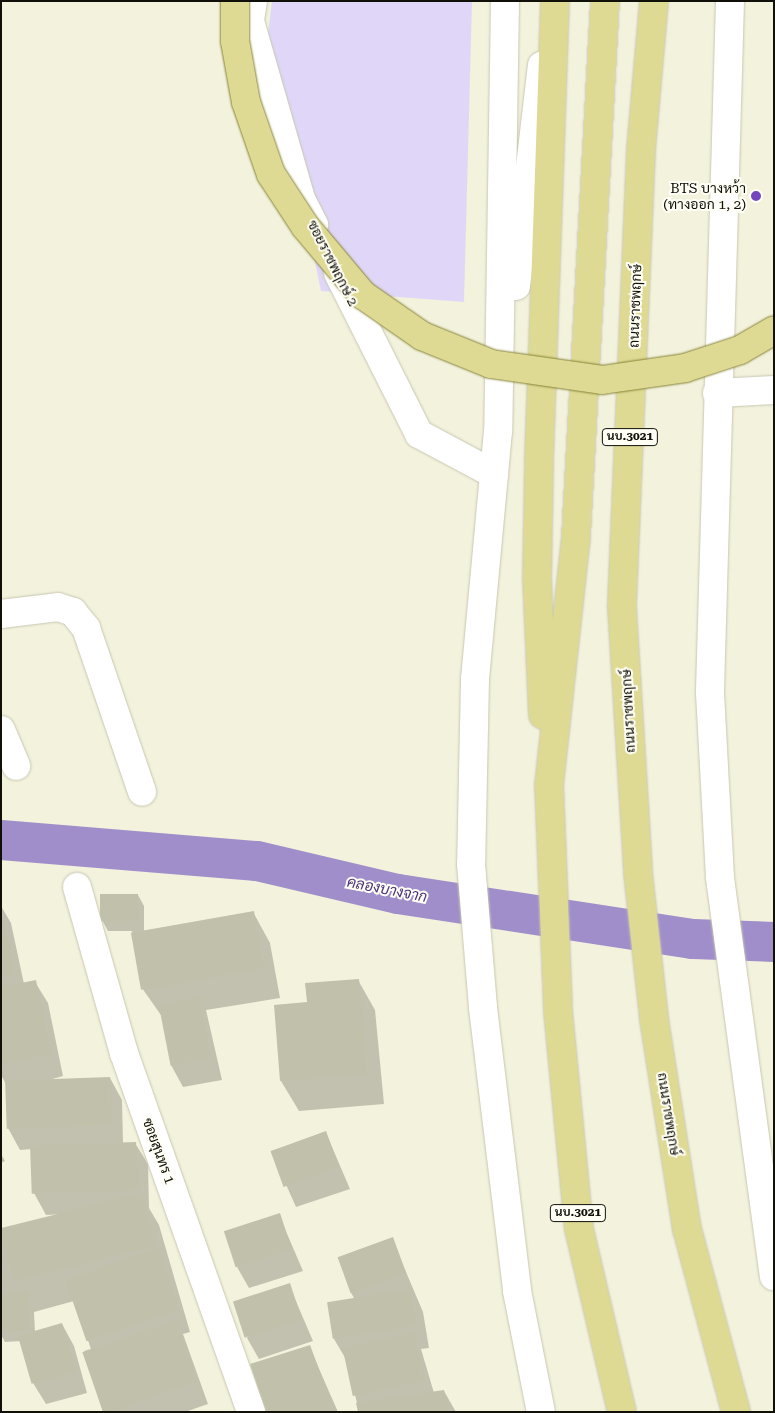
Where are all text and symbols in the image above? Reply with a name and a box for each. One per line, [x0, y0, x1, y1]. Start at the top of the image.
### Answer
place label: BTS บางหว้า (ทางออก 1, 2) [663, 180, 746, 212]
marker: BTS บางหว้า (ทางออก 1, 2) [750, 190, 762, 202]
street label: ซอยราชพฤกษ์ 2 [304, 217, 362, 309]
street label: ถนนราชพฤกษ์ [625, 264, 645, 348]
road number: นบ.3021 [601, 428, 659, 447]
street label: ถนนราชพฤกษ์ [617, 669, 639, 753]
water label: คลองบางจาก [345, 873, 429, 907]
street label: ถนนราชพฤกษ์ [654, 1071, 684, 1157]
street label: ซอยสุนทร 1 [139, 1116, 179, 1186]
road number: นบ.3021 [549, 1204, 607, 1222]

